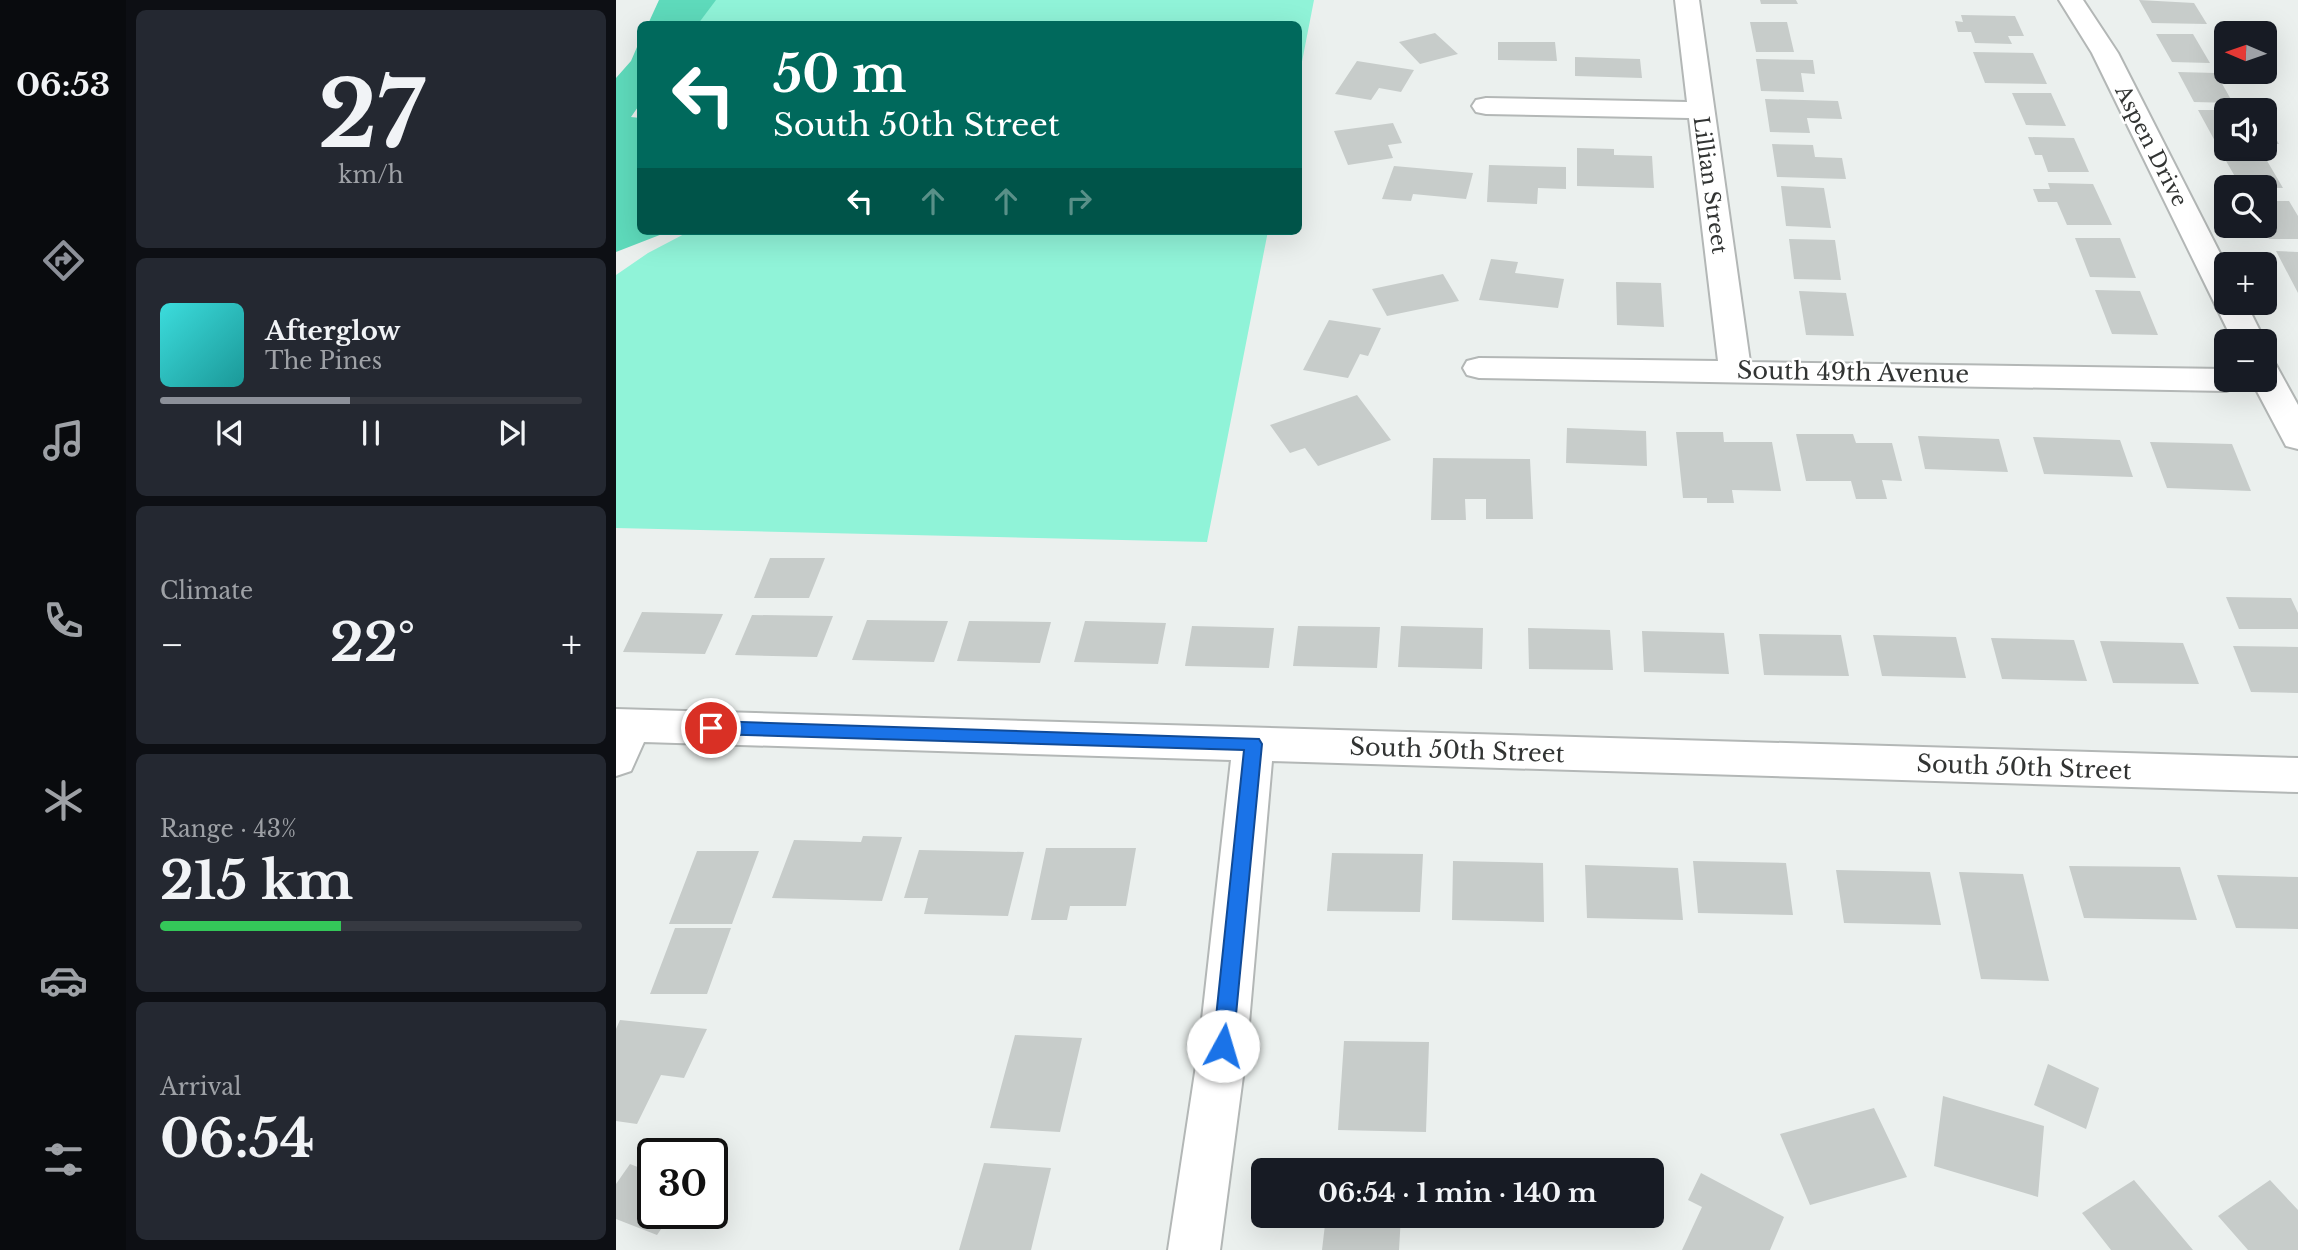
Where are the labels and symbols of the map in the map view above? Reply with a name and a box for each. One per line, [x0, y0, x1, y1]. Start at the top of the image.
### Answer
north arrow [2214, 21, 2277, 84]
street label: Aspen Drive [2109, 80, 2193, 211]
street label: Lillian Street [1687, 115, 1733, 255]
street label: South 49th Avenue [1737, 355, 1969, 389]
pin [681, 698, 741, 758]
street label: South 50th Street [1349, 732, 1565, 768]
street label: South 50th Street [1916, 749, 2132, 785]
position arrow [1186, 1009, 1260, 1083]
speed limit sign: 30 [637, 1138, 728, 1229]

